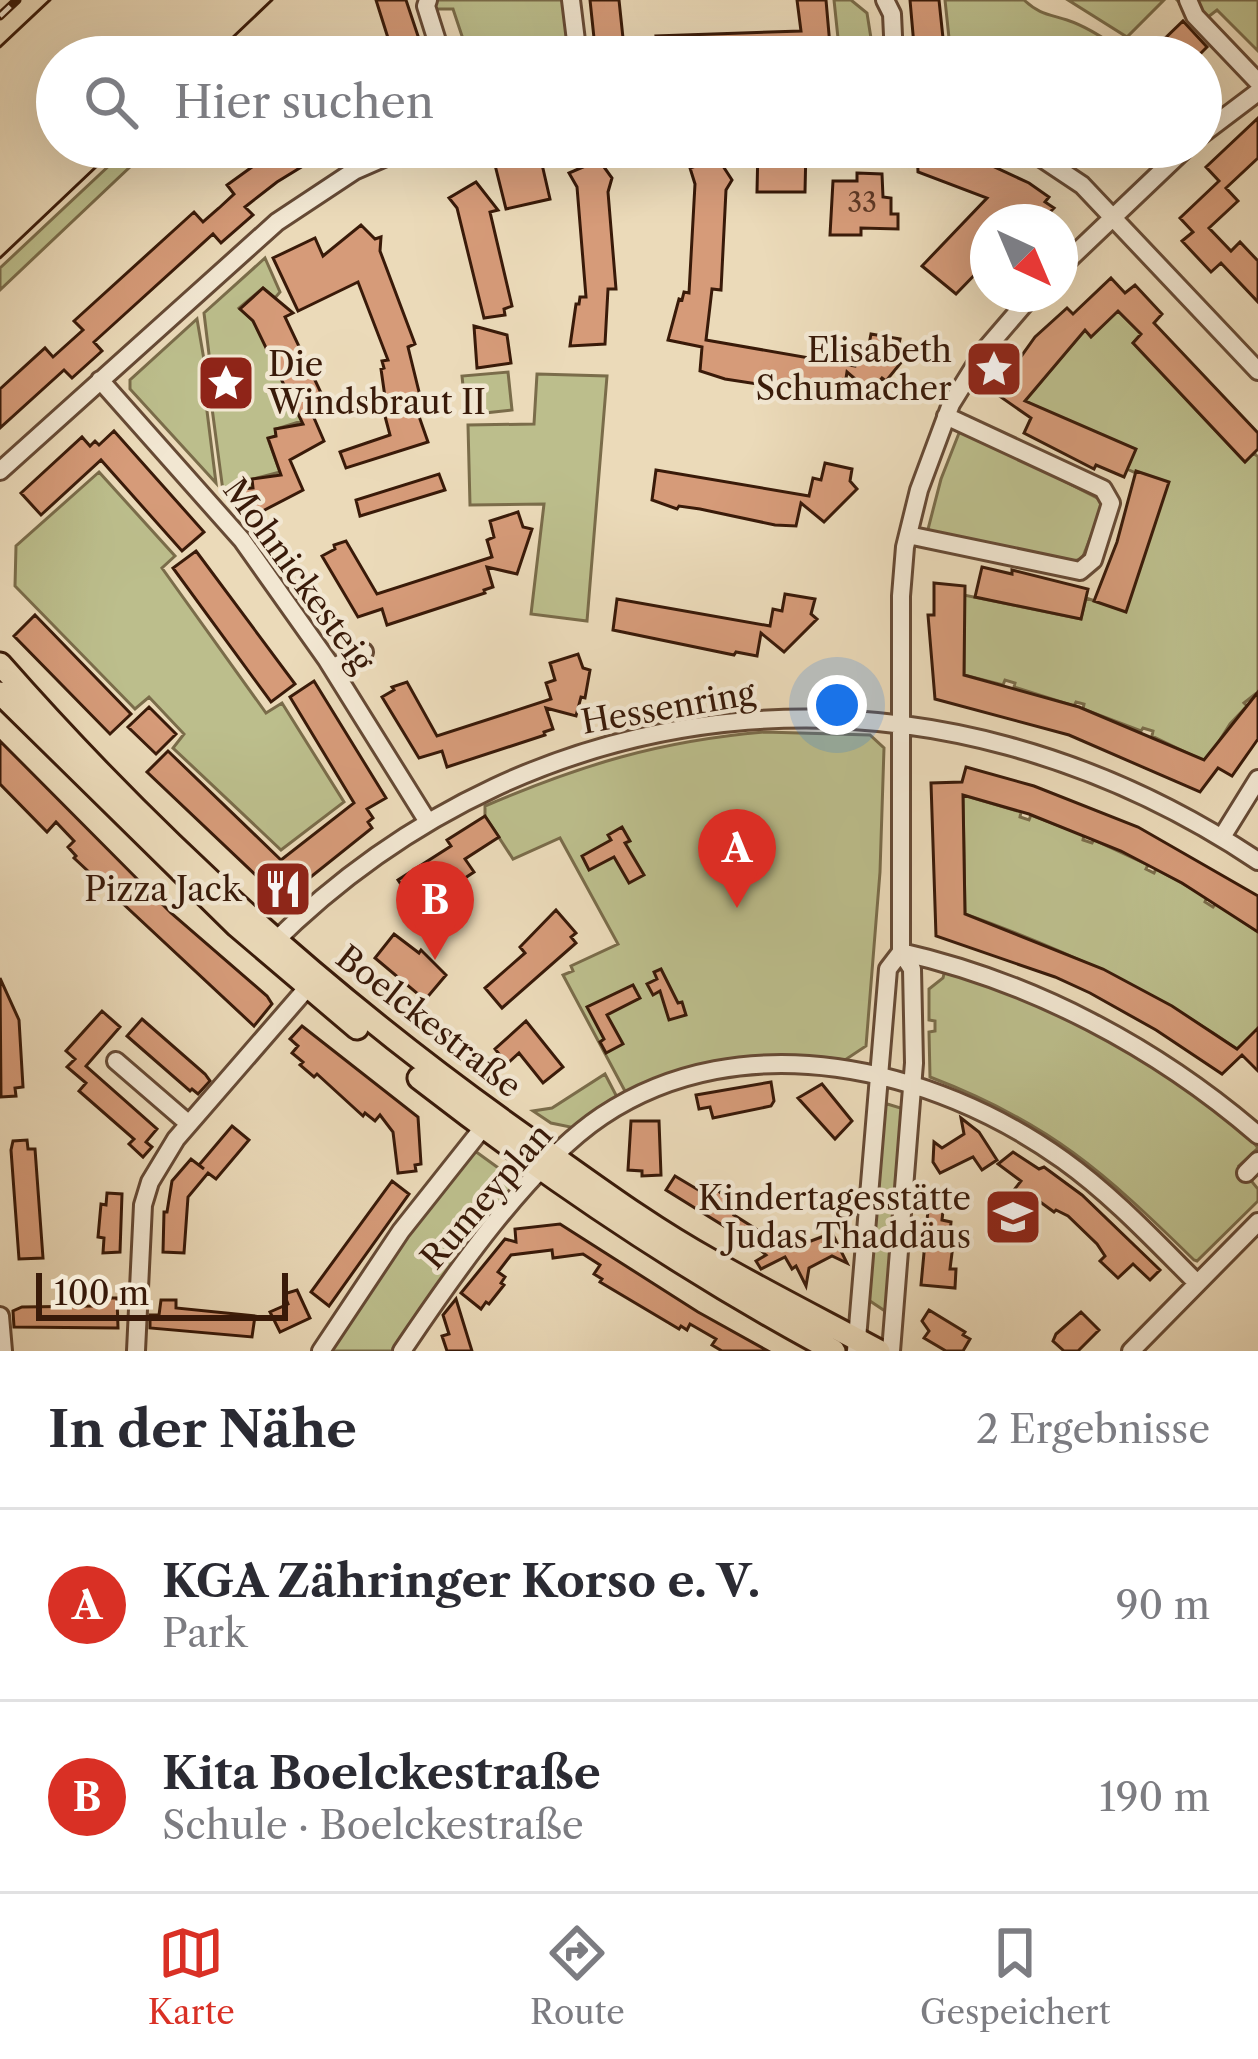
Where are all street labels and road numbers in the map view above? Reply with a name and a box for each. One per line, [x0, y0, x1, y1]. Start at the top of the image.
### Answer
street label: Mohnickesteig [215, 470, 383, 681]
street label: Hessenring [578, 672, 759, 743]
street label: Boelckestraße [328, 936, 529, 1106]
street label: Rumeyplan [412, 1115, 561, 1278]

